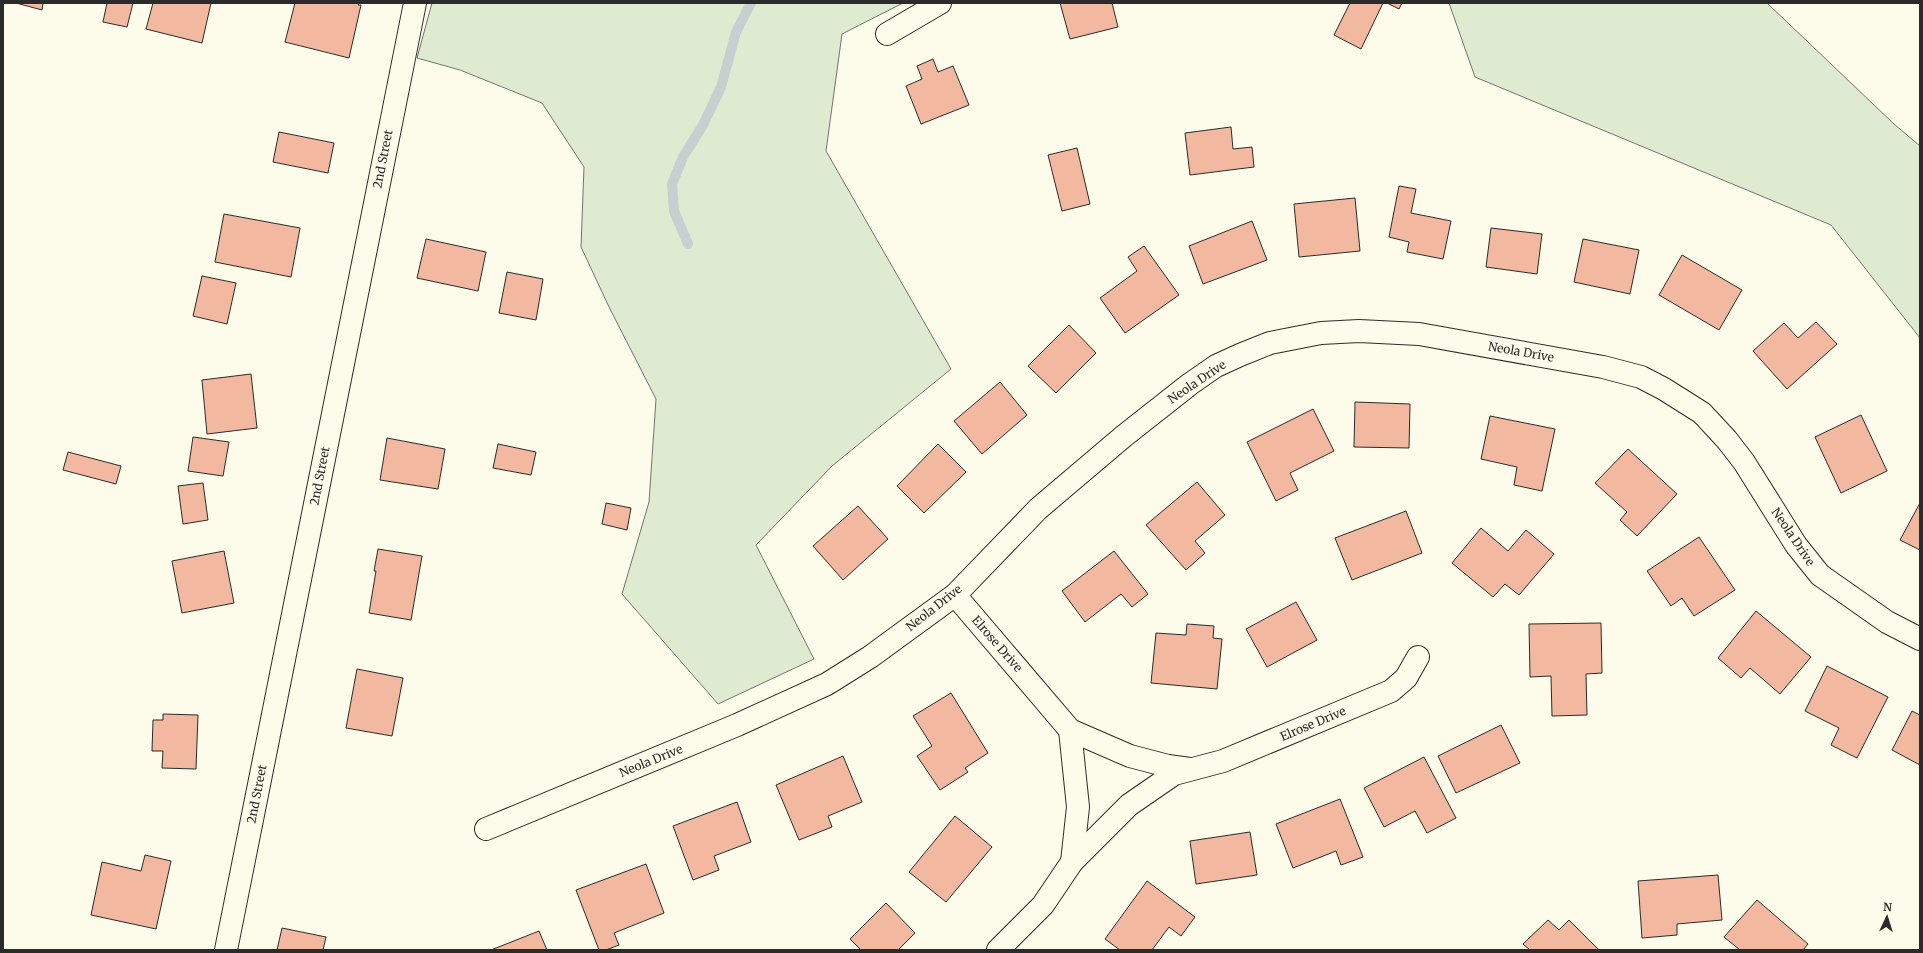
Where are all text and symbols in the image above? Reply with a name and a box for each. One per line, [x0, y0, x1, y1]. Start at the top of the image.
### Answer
street label: 2nd Street [369, 128, 396, 190]
street label: Neola Drive [1487, 338, 1555, 365]
street label: Neola Drive [1165, 357, 1229, 406]
street label: 2nd Street [306, 445, 333, 507]
street label: Neola Drive [1769, 505, 1818, 569]
street label: Neola Drive [903, 581, 965, 634]
street label: Elrose Drive [969, 612, 1026, 675]
street label: Elrose Drive [1278, 703, 1348, 744]
street label: Neola Drive [617, 741, 685, 780]
street label: 2nd Street [243, 763, 270, 825]
north arrow [1867, 897, 1907, 937]
text: N [1883, 900, 1893, 914]

